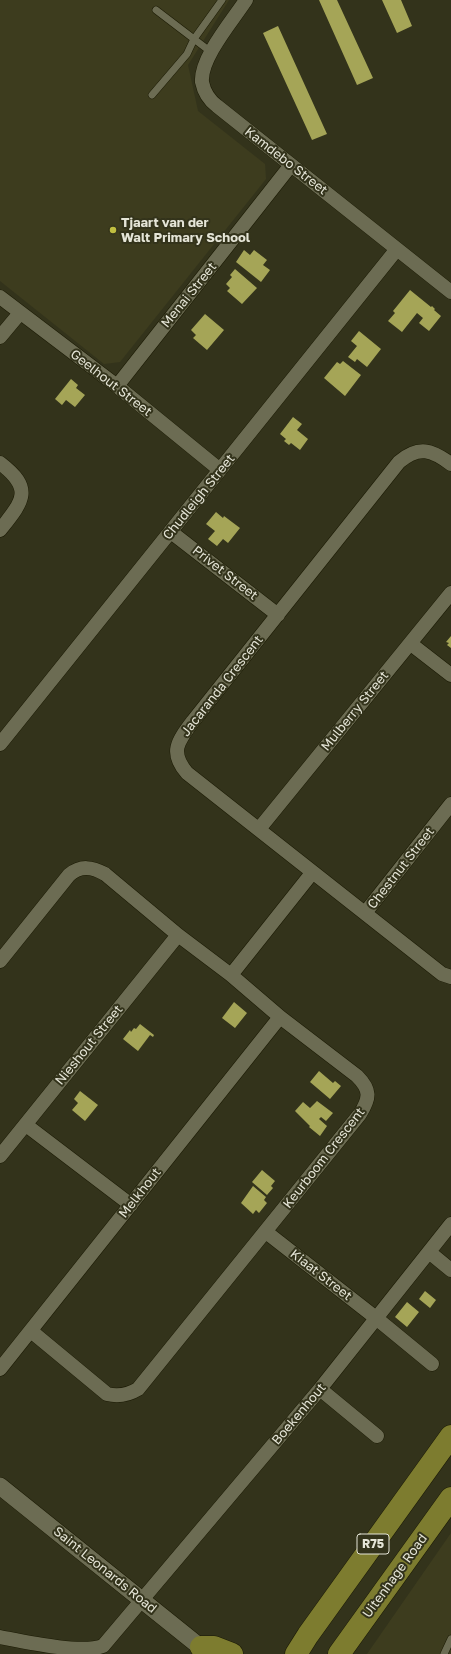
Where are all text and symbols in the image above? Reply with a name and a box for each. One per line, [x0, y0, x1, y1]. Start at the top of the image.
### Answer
street label: Kamdebo Street [242, 124, 330, 198]
place label: Tjaart van der Walt Primary School [121, 215, 250, 246]
marker: Tjaart van der Walt Primary School [108, 225, 118, 235]
street label: Menai Street [158, 259, 220, 331]
street label: Geelhout Street [67, 346, 155, 420]
street label: Chudleigh Street [160, 451, 238, 543]
street label: Privet Street [189, 543, 261, 603]
street label: Jacaranda Crescent [178, 632, 266, 740]
street label: Mulberry Street [318, 668, 392, 754]
street label: Chestnut Street [364, 824, 438, 912]
street label: Nieshout Street [52, 1002, 126, 1088]
street label: Keurboom Crescent [280, 1105, 368, 1211]
street label: Melkhout [116, 1165, 164, 1221]
street label: Kiaat Street [287, 1246, 355, 1304]
street label: Boekenhout [269, 1380, 329, 1448]
street label: Saint Leonards Road [50, 1524, 160, 1616]
street label: Uitenhage Road [359, 1531, 431, 1621]
road number: R75 [357, 1534, 389, 1554]

